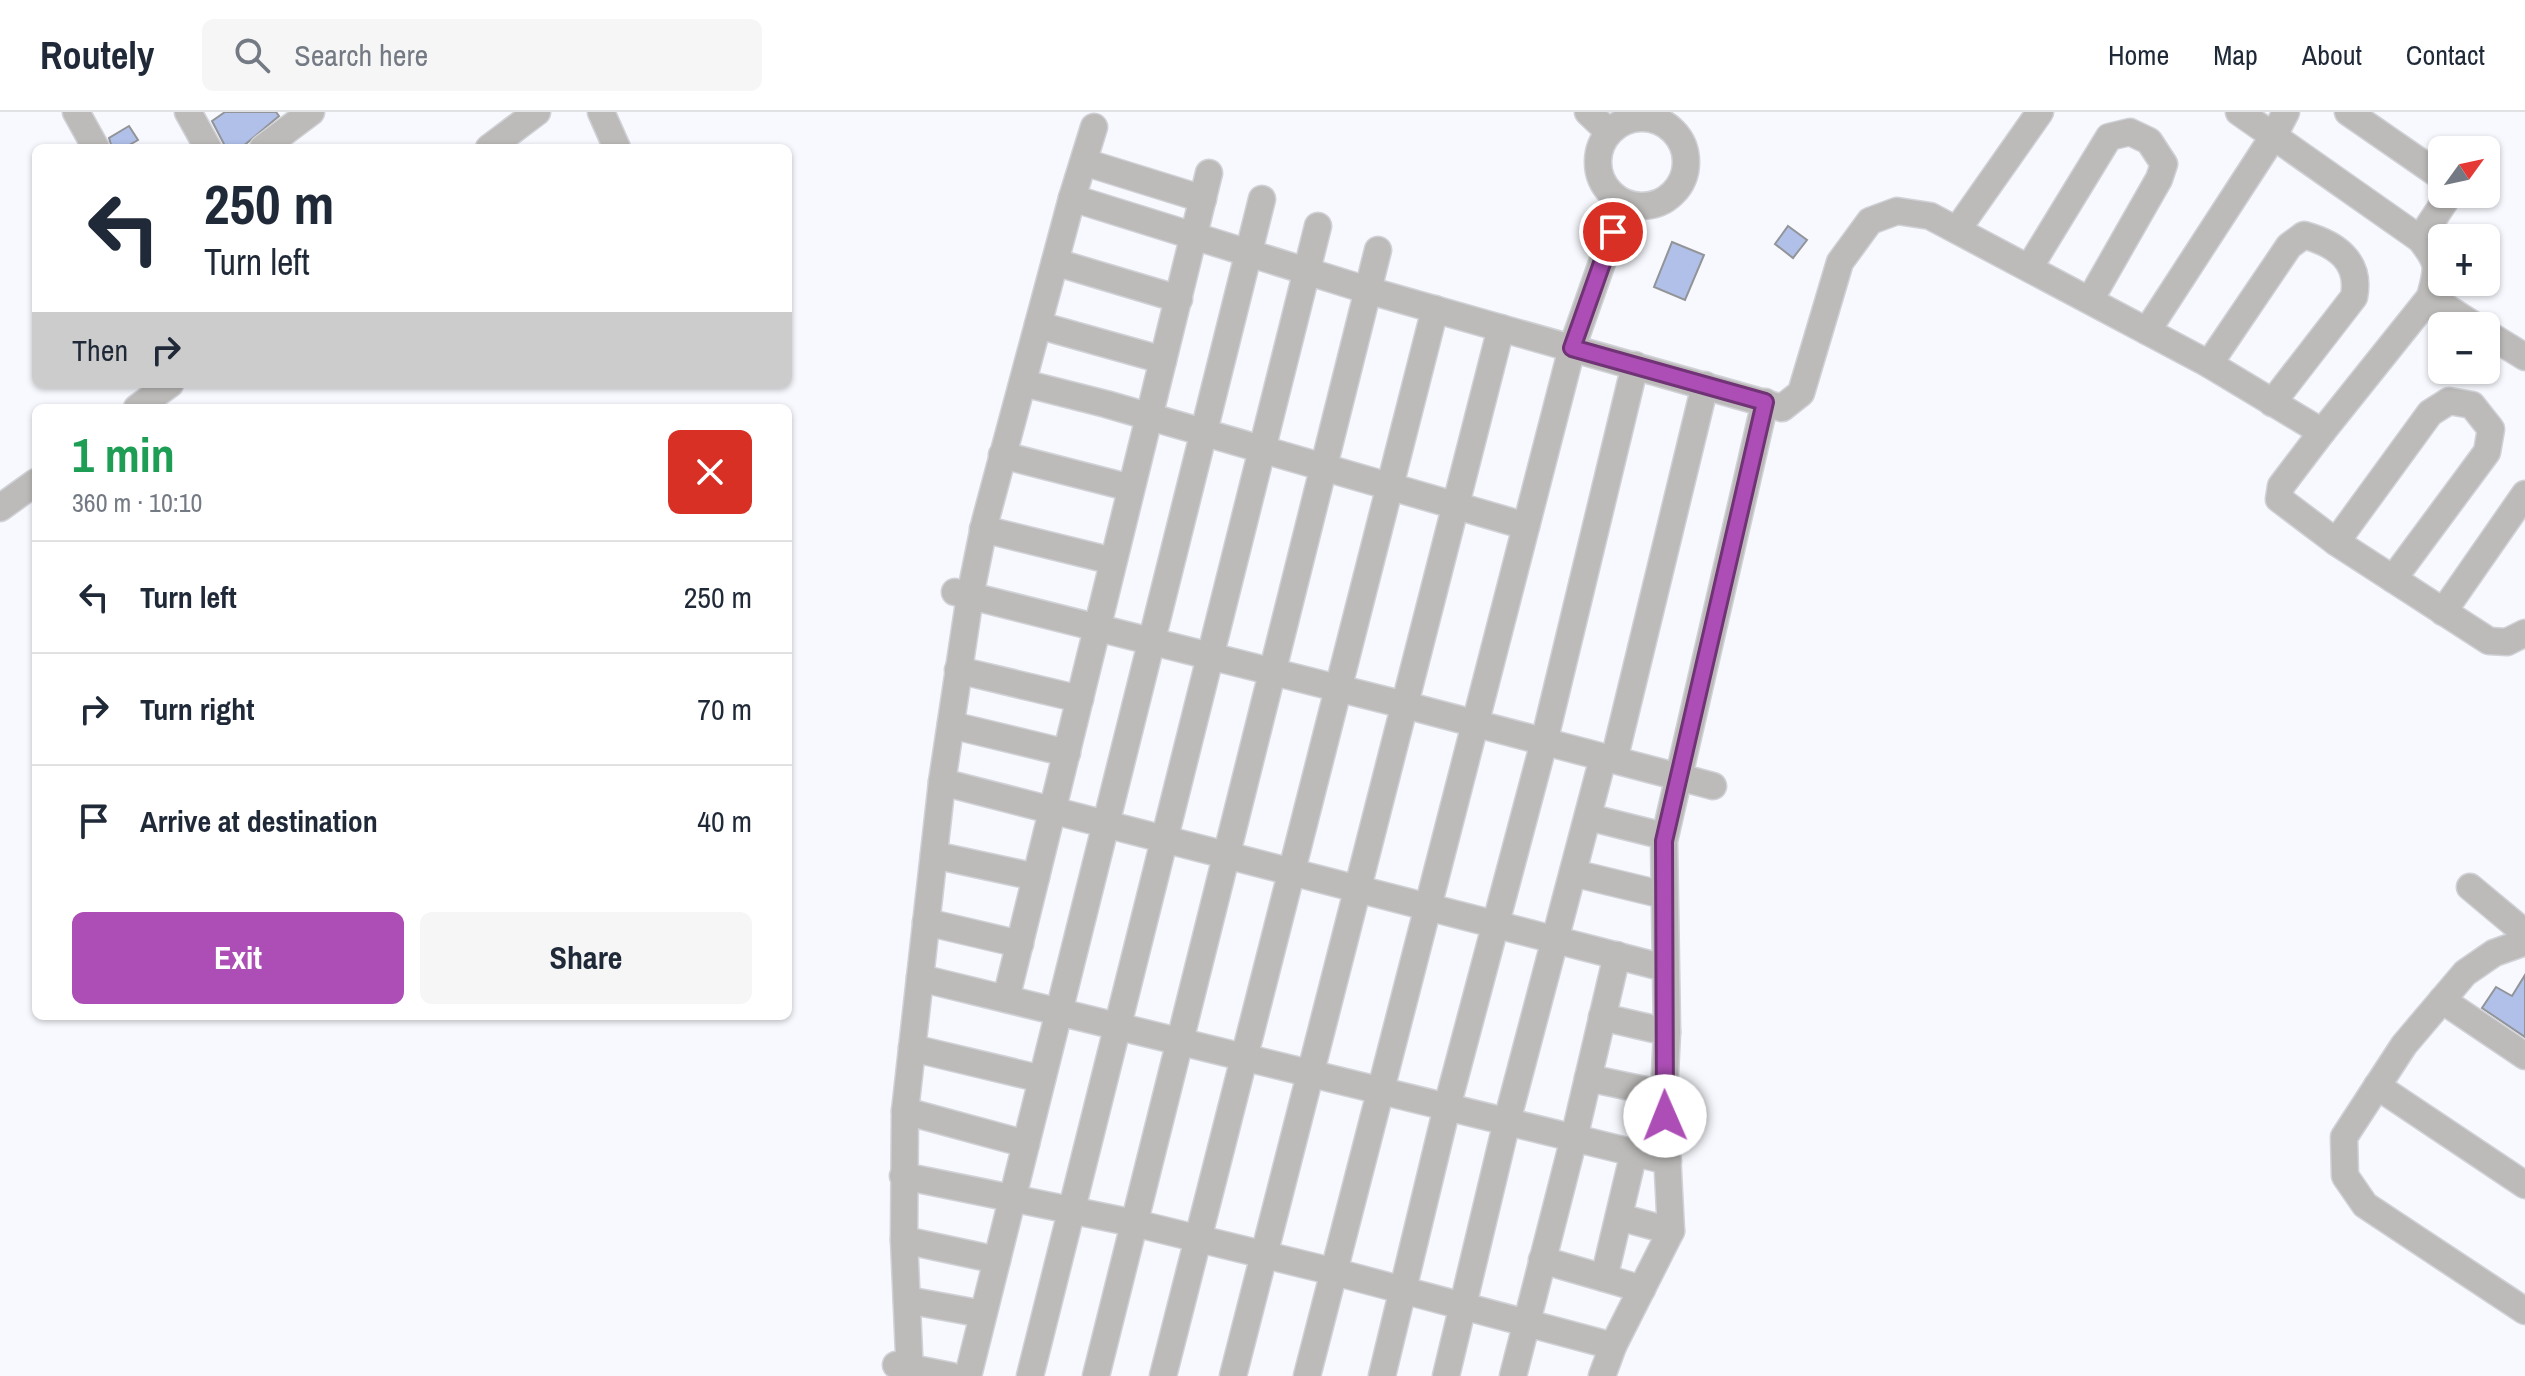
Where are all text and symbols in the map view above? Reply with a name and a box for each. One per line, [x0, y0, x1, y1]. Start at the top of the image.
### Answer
search box [202, 19, 762, 91]
text: Routely [40, 30, 154, 81]
icon: search [230, 33, 274, 77]
text: Search here [294, 35, 428, 75]
text: Home [2108, 36, 2169, 74]
text: Map [2213, 36, 2258, 74]
text: About [2302, 36, 2362, 74]
text: Contact [2406, 36, 2485, 74]
north arrow [2428, 136, 2500, 208]
map controls [2428, 136, 2500, 384]
text: 250 m [204, 166, 334, 241]
icon: left [72, 176, 176, 280]
pin [1579, 198, 1647, 266]
icon: arrive [1591, 210, 1635, 254]
button: + [2428, 224, 2500, 296]
text: Turn left [204, 238, 310, 286]
button: − [2428, 312, 2500, 384]
icon: right [144, 328, 188, 372]
text: Then [72, 330, 128, 370]
text: 1 min [72, 422, 175, 487]
button: close [668, 430, 752, 514]
text: 360 m · 10:10 [72, 485, 202, 520]
icon: left [72, 575, 116, 619]
text: Turn left [140, 577, 237, 617]
text: 250 m [684, 577, 752, 617]
icon: right [72, 687, 116, 731]
text: Turn right [140, 689, 254, 729]
text: 70 m [697, 689, 752, 729]
icon: arrive [72, 799, 116, 843]
text: Arrive at destination [140, 801, 378, 841]
text: 40 m [697, 801, 752, 841]
button: Exit [72, 912, 404, 1004]
button: Share [420, 912, 752, 1004]
position arrow [1623, 1074, 1707, 1158]

